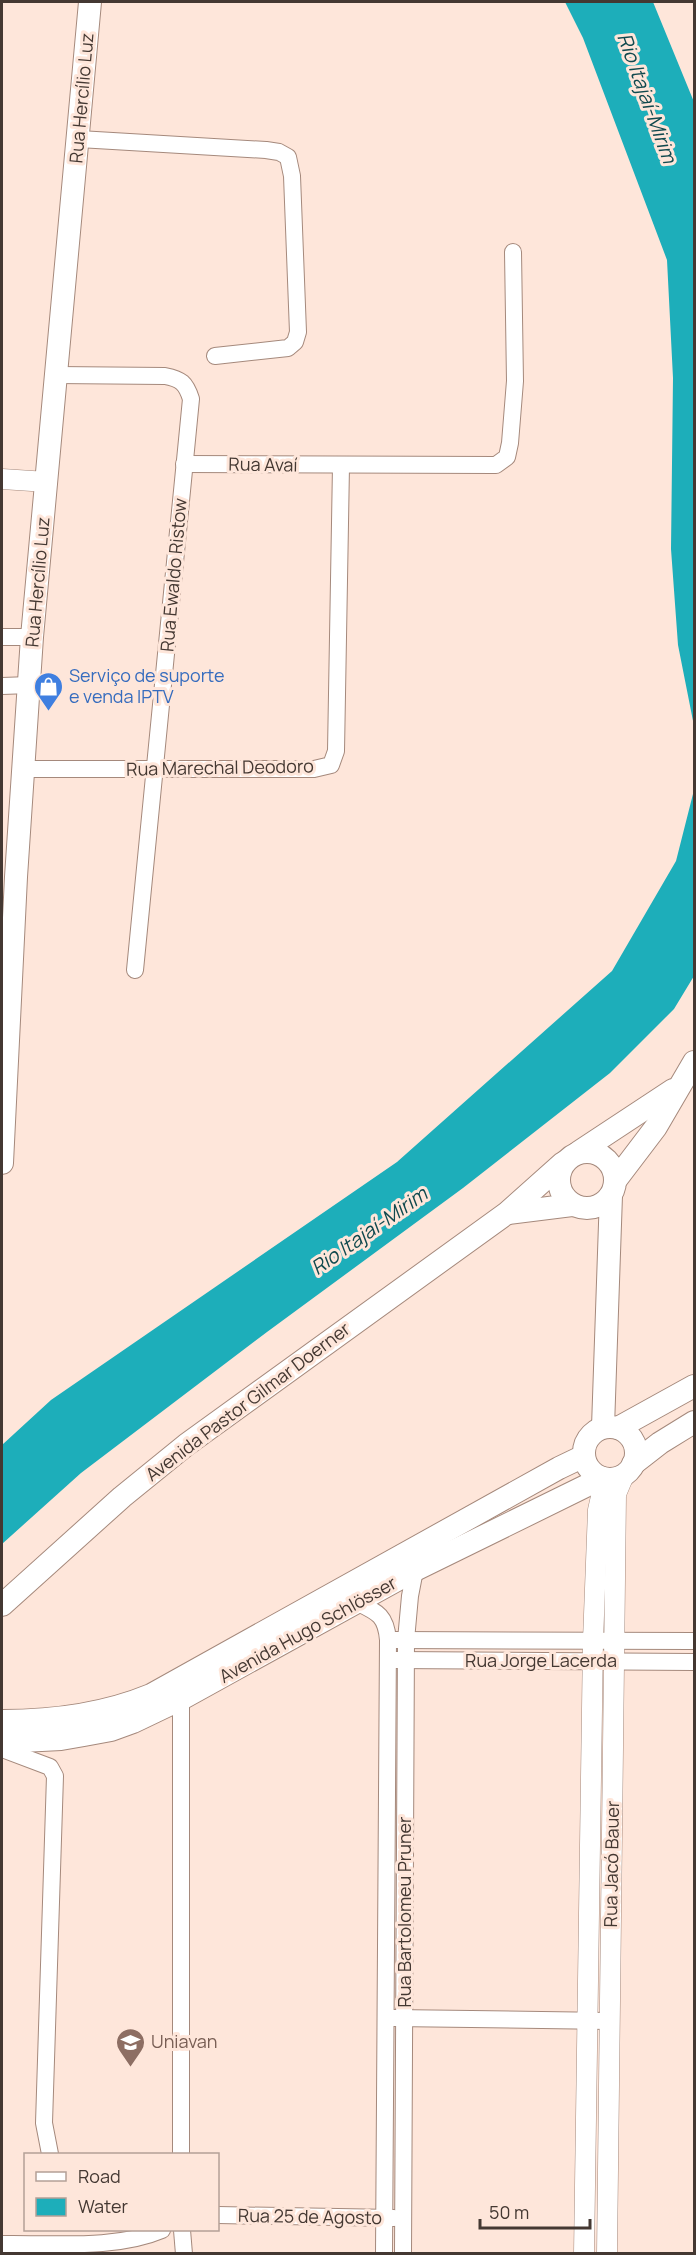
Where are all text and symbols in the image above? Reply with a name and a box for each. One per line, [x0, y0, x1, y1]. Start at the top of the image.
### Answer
water label: Rio Itajaí-Mirim [611, 29, 684, 168]
street label: Rua Hercílio Luz [63, 32, 99, 164]
street label: Rua Avaí [228, 451, 298, 477]
street label: Rua Ewaldo Ristow [154, 497, 192, 653]
street label: Rua Hercílio Luz [19, 516, 55, 648]
place label: Serviço de suporte e venda IPTV [69, 663, 225, 708]
shop icon: Serviço de suporte e venda IPTV [32, 670, 64, 712]
street label: Rua Marechal Deodoro [126, 753, 314, 781]
water label: Rio Itajaí-Mirim [305, 1179, 434, 1281]
street label: Avenida Pastor Gilmar Doerner [140, 1316, 355, 1486]
street label: Avenida Hugo Schlösser [215, 1570, 401, 1688]
street label: Rua Jorge Lacerda [465, 1648, 617, 1672]
street label: Rua Jacó Bauer [598, 1800, 624, 1928]
street label: Rua Bartolomeu Pruner [392, 1816, 416, 2008]
school or university icon: Uniavan [114, 2026, 146, 2068]
place label: Uniavan [151, 2029, 217, 2053]
legend [24, 2153, 219, 2231]
text: Road [78, 2164, 121, 2188]
scale bar [480, 2192, 590, 2230]
text: Water [78, 2194, 128, 2218]
text: 50 m [489, 2200, 529, 2224]
street label: Rua 25 de Agosto [238, 2203, 382, 2229]

